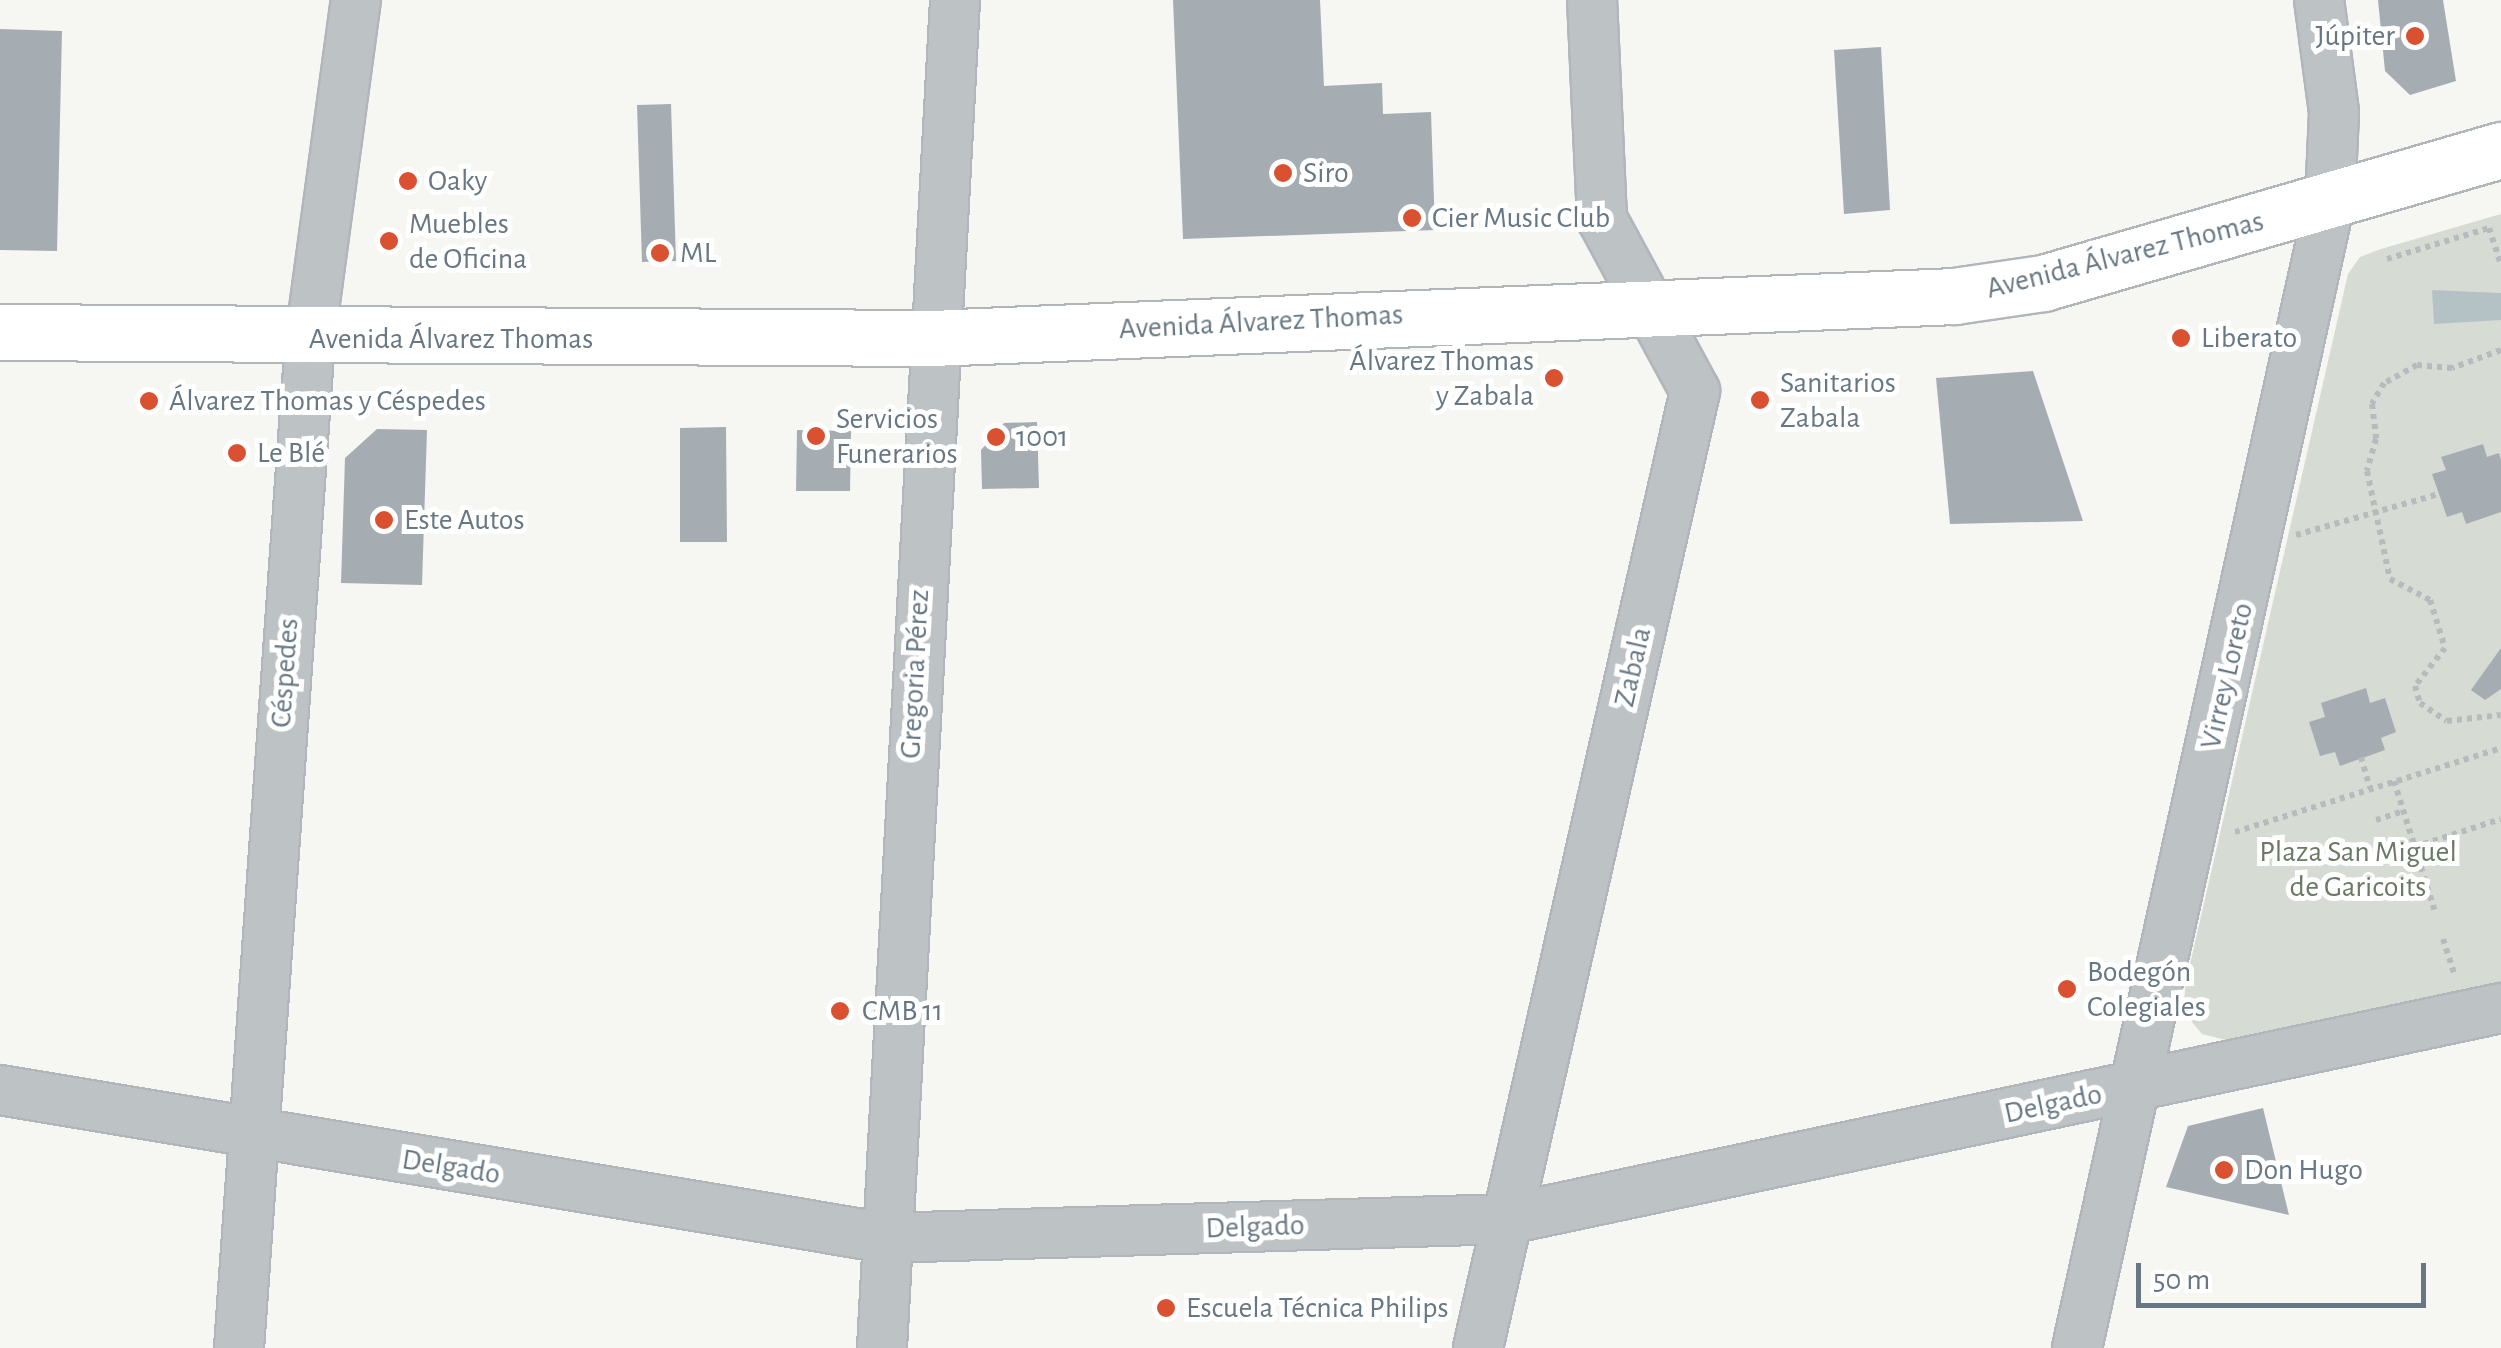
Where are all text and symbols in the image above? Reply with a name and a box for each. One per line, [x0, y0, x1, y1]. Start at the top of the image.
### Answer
place label: Júpiter [2316, 18, 2395, 54]
marker: Júpiter [2404, 25, 2426, 47]
place label: Siro [1303, 155, 1349, 191]
marker: Siro [1272, 162, 1294, 184]
place label: Oaky [428, 163, 487, 199]
marker: Oaky [397, 170, 419, 192]
place label: Cier Music Club [1432, 200, 1610, 236]
street label: Avenida Álvarez Thomas [1983, 203, 2267, 307]
place label: Muebles de Oficina [409, 206, 527, 276]
marker: Cier Music Club [1401, 207, 1423, 229]
marker: Muebles de Oficina [378, 230, 400, 252]
place label: ML [680, 235, 716, 271]
marker: ML [649, 242, 671, 264]
street label: Avenida Álvarez Thomas [1118, 297, 1404, 347]
place label: Liberato [2201, 320, 2297, 356]
street label: Avenida Álvarez Thomas [309, 321, 593, 357]
marker: Liberato [2170, 327, 2192, 349]
place label: Álvarez Thomas y Zabala [1349, 343, 1534, 414]
place label: Sanitarios Zabala [1780, 365, 1896, 436]
marker: Álvarez Thomas y Zabala [1543, 367, 1565, 389]
place label: Álvarez Thomas y Céspedes [169, 383, 486, 419]
marker: Sanitarios Zabala [1749, 389, 1771, 411]
marker: Álvarez Thomas y Céspedes [138, 390, 160, 412]
place label: Servicios Funerarios [836, 401, 958, 472]
place label: 1001 [1016, 419, 1068, 455]
marker: Servicios Funerarios [805, 425, 827, 447]
marker: 1001 [985, 426, 1007, 448]
place label: Le Blé [257, 435, 325, 471]
marker: Le Blé [226, 442, 248, 464]
place label: Este Autos [404, 502, 525, 538]
marker: Este Autos [373, 509, 395, 531]
street label: Gregoria Pérez [893, 588, 937, 760]
street label: Virrey Loreto [2193, 599, 2261, 753]
street label: Céspedes [263, 617, 307, 729]
street label: Zabala [1606, 624, 1660, 710]
park label: Plaza San Miguel de Garicoits [2259, 834, 2457, 904]
place label: Bodegón Colegiales [2087, 954, 2206, 1024]
marker: Bodegón Colegiales [2056, 978, 2078, 1000]
place label: CMB 11 [862, 993, 943, 1029]
marker: CMB 11 [827, 998, 853, 1024]
street label: Delgado [2001, 1076, 2105, 1132]
street label: Delgado [399, 1141, 503, 1193]
place label: Don Hugo [2244, 1152, 2363, 1188]
marker: Don Hugo [2213, 1159, 2235, 1181]
street label: Delgado [1205, 1207, 1305, 1247]
scale bar [2141, 1243, 2431, 1305]
text: 50 m [2153, 1265, 2210, 1295]
place label: Escuela Técnica Philips [1186, 1290, 1449, 1326]
marker: Escuela Técnica Philips [1155, 1297, 1177, 1319]

